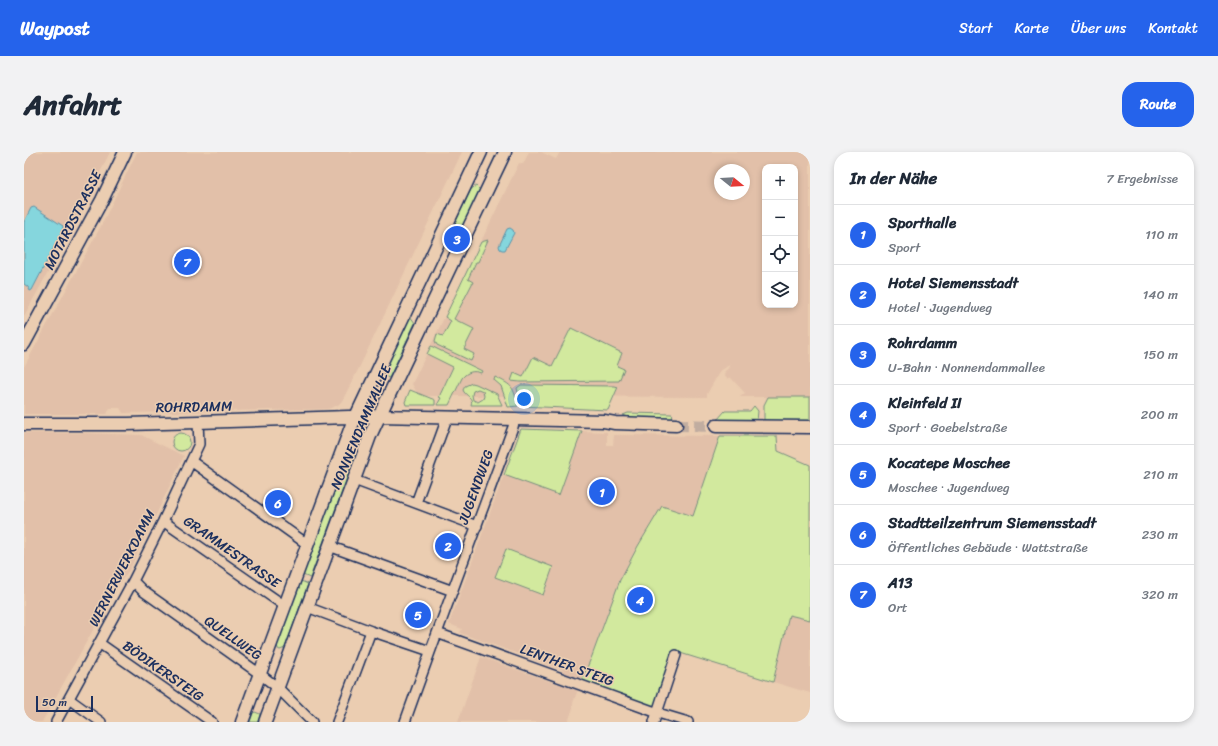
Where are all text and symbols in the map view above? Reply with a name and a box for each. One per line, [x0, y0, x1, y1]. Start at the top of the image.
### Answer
text: Waypost [20, 12, 90, 45]
text: Start [959, 16, 992, 41]
text: Karte [1014, 16, 1049, 41]
text: Über uns [1071, 16, 1126, 41]
text: Kontakt [1148, 16, 1198, 41]
text: Anfahrt [24, 80, 122, 129]
button: Route [1122, 82, 1194, 127]
text: In der Nähe [850, 163, 937, 193]
street label: MOTARDSTRASSE [37, 164, 110, 274]
north arrow [714, 164, 750, 200]
map controls [762, 164, 798, 308]
button: + [762, 164, 798, 200]
text: 7 Ergebnisse [1106, 167, 1178, 190]
button: − [762, 200, 798, 236]
text: Sporthalle [888, 210, 956, 236]
text: 1 [860, 223, 866, 246]
text: 110 m [1145, 223, 1178, 246]
pin: 3 [444, 224, 470, 254]
button: locate [762, 236, 798, 272]
text: Sport [888, 236, 920, 259]
pin: 7 [174, 247, 200, 277]
text: Hotel Siemensstadt [888, 270, 1018, 296]
button: layers [762, 272, 798, 308]
text: 2 [859, 283, 867, 306]
text: 140 m [1143, 283, 1178, 306]
text: Hotel · Jugendweg [888, 296, 992, 319]
text: Rohrdamm [888, 330, 957, 356]
text: 3 [859, 343, 867, 366]
text: 150 m [1143, 343, 1178, 366]
text: U-Bahn · Nonnendammallee [888, 356, 1045, 379]
street label: NONNENDAMMALLEE [323, 359, 399, 493]
your location [514, 389, 534, 409]
text: Kleinfeld II [888, 390, 962, 416]
street label: ROHRDAMM [155, 394, 233, 420]
text: 4 [859, 403, 867, 426]
text: 200 m [1141, 403, 1178, 426]
text: Sport · Goebelstraße [888, 416, 1007, 439]
street label: JUGENDWEG [451, 446, 501, 529]
text: Kocatepe Moschee [888, 450, 1010, 476]
text: 5 [859, 463, 867, 486]
text: 210 m [1143, 463, 1178, 486]
text: Moschee · Jugendweg [888, 476, 1010, 499]
pin: 1 [589, 477, 615, 507]
pin: 6 [265, 488, 291, 518]
street label: WERNERWERKDAMM [82, 504, 163, 631]
street label: GRAMMESTRASSE [178, 509, 287, 596]
text: Stadtteilzentrum Siemensstadt [888, 510, 1096, 536]
text: 6 [859, 523, 867, 546]
text: 230 m [1142, 523, 1178, 546]
pin: 2 [435, 531, 461, 561]
text: Öffentliches Gebäude · Wattstraße [888, 536, 1088, 559]
text: A13 [888, 570, 913, 596]
text: 7 [859, 583, 867, 606]
text: 320 m [1142, 583, 1178, 606]
pin: 4 [627, 585, 653, 615]
text: Ort [888, 596, 907, 619]
pin: 5 [405, 600, 431, 630]
street label: QUELLWEG [199, 609, 268, 667]
street label: BÖDIKERSTEIG [117, 634, 209, 708]
street label: LENTHER STEIG [517, 636, 618, 694]
text: 50 m [42, 693, 67, 712]
scale bar [36, 694, 93, 713]

